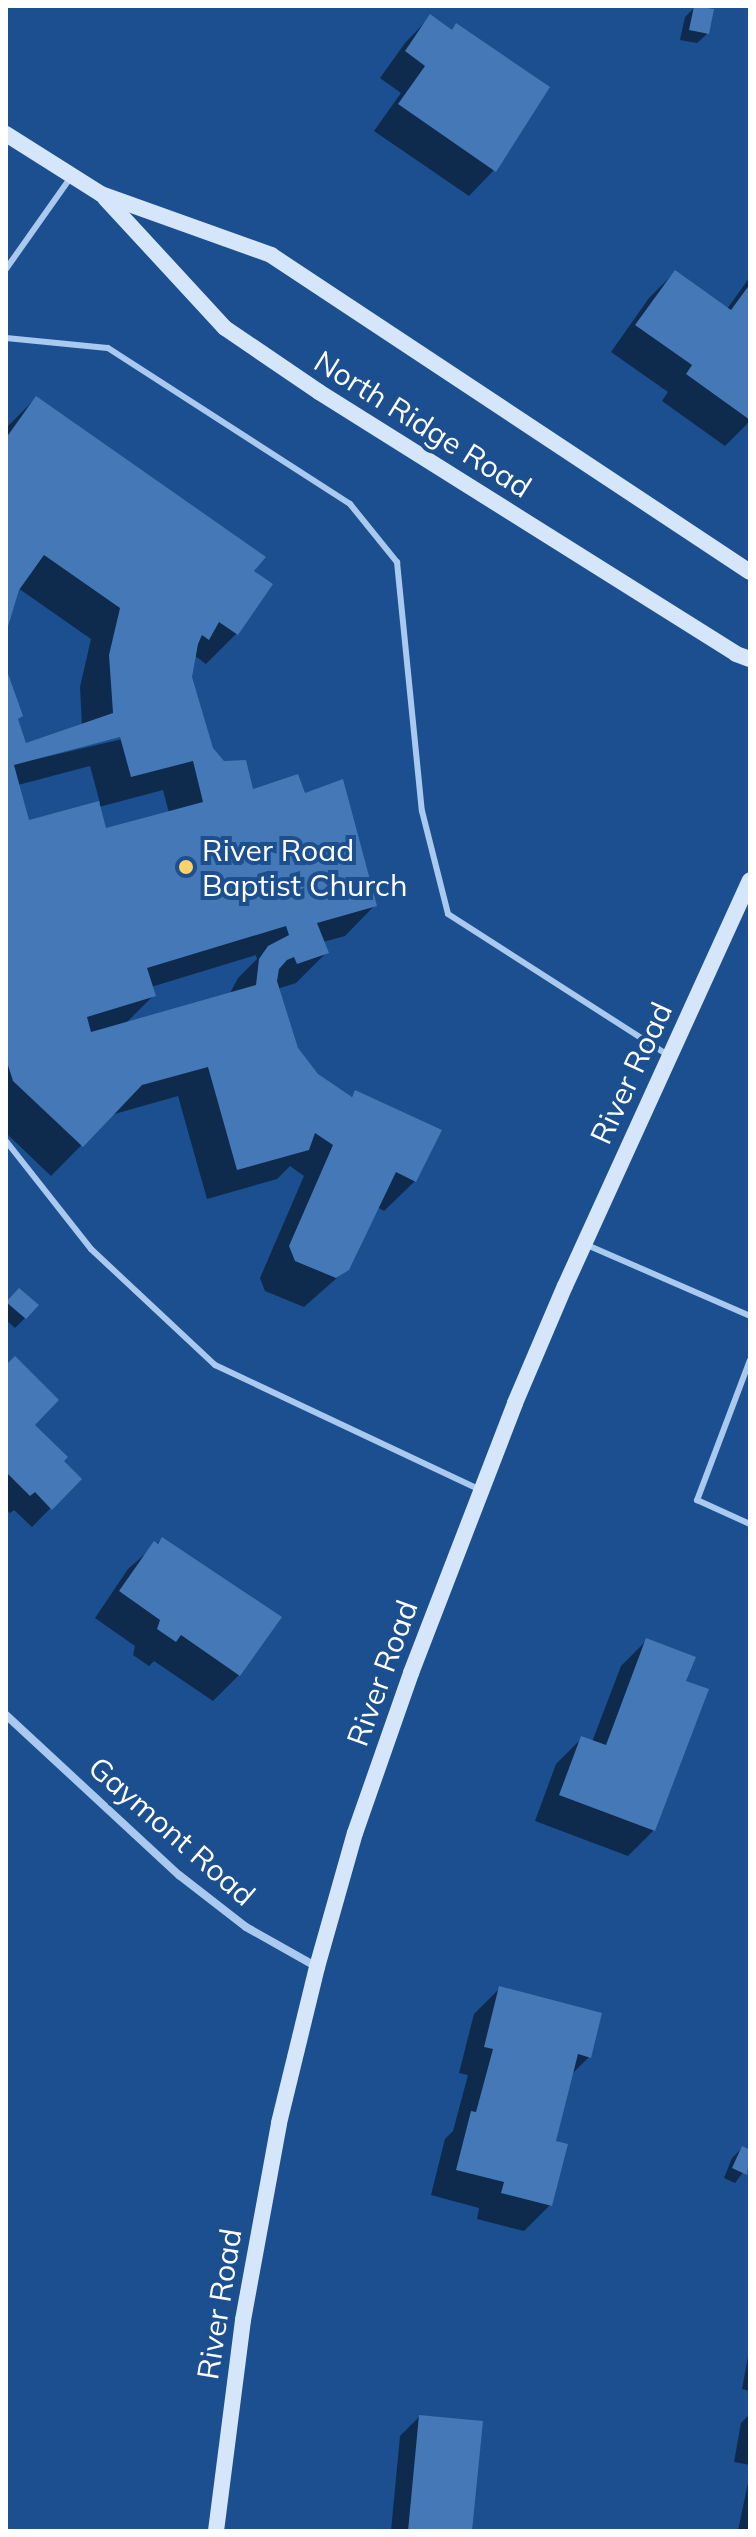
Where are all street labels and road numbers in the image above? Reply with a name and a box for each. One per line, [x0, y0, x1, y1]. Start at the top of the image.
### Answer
street label: North Ridge Road [308, 343, 538, 505]
street label: River Road [583, 996, 679, 1150]
street label: River Road [339, 1595, 425, 1751]
street label: Gaymont Road [81, 1749, 263, 1913]
street label: River Road [189, 2226, 249, 2382]

